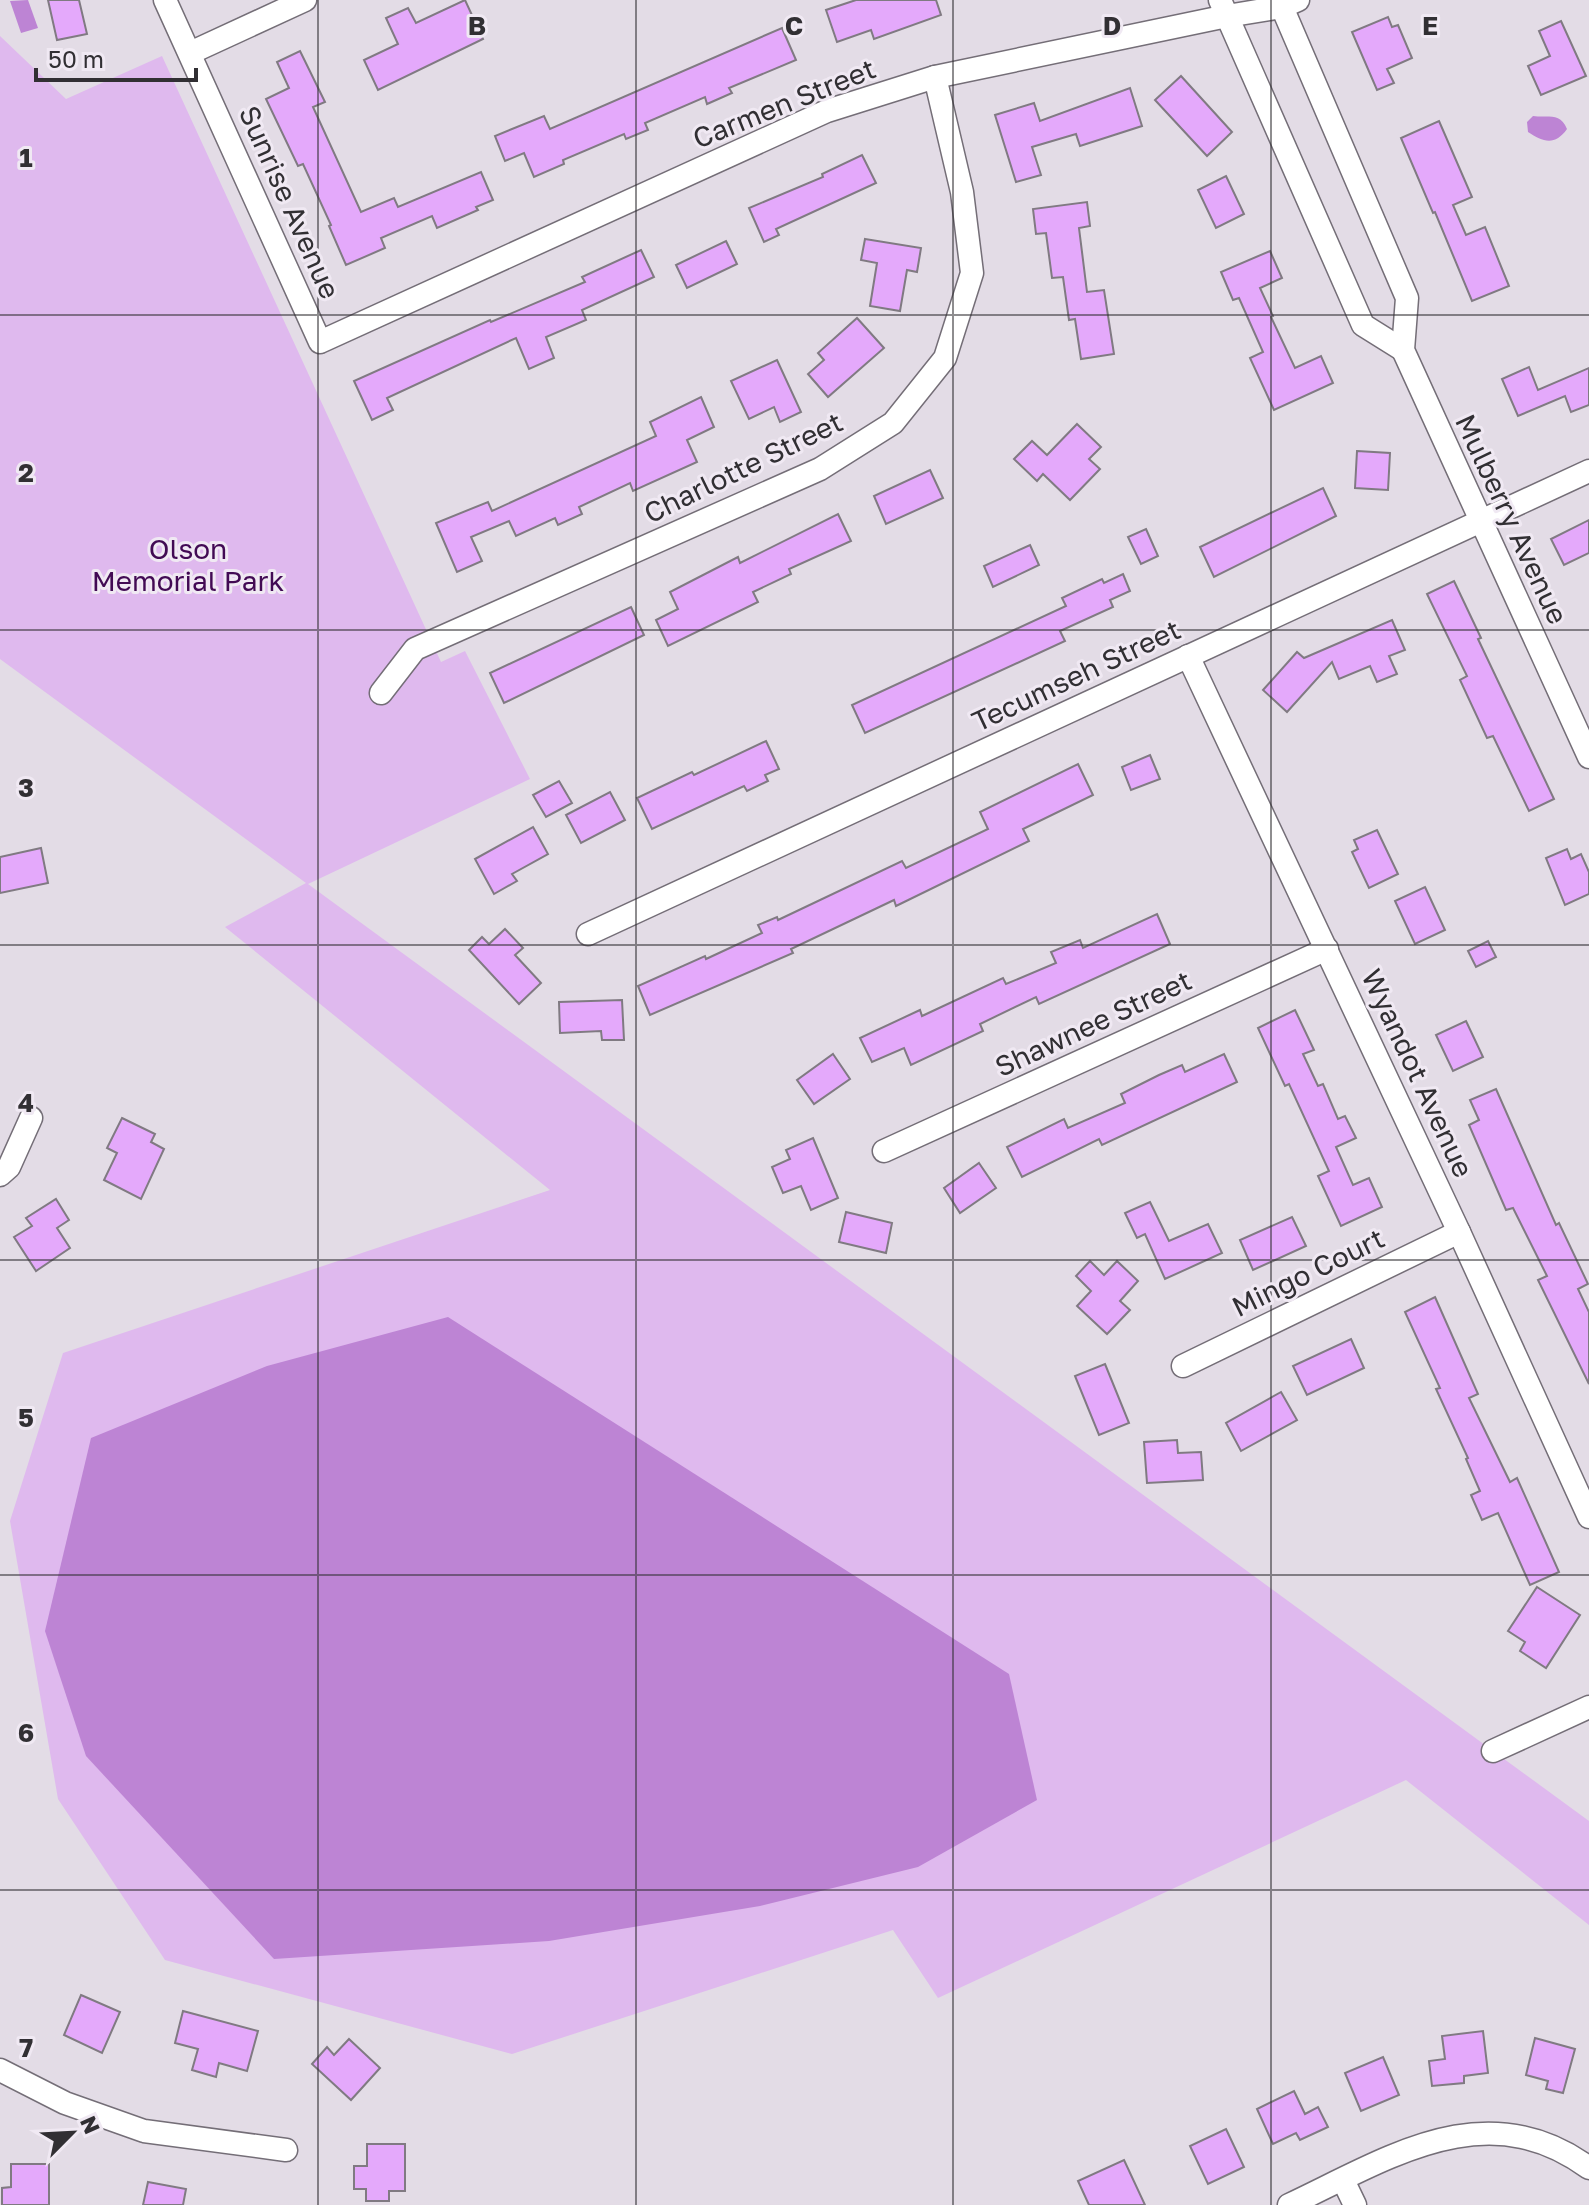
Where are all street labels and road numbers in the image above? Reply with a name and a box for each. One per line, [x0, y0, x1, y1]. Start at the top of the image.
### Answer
street label: Carmen Street [688, 51, 880, 155]
street label: Sunrise Avenue [233, 101, 347, 303]
street label: Charlotte Street [638, 405, 848, 529]
street label: Mulberry Avenue [1449, 409, 1575, 629]
street label: Tecumseh Street [967, 612, 1185, 738]
street label: Shawnee Street [990, 963, 1196, 1083]
street label: Wyandot Avenue [1355, 964, 1481, 1182]
street label: Mingo Court [1226, 1221, 1390, 1323]

